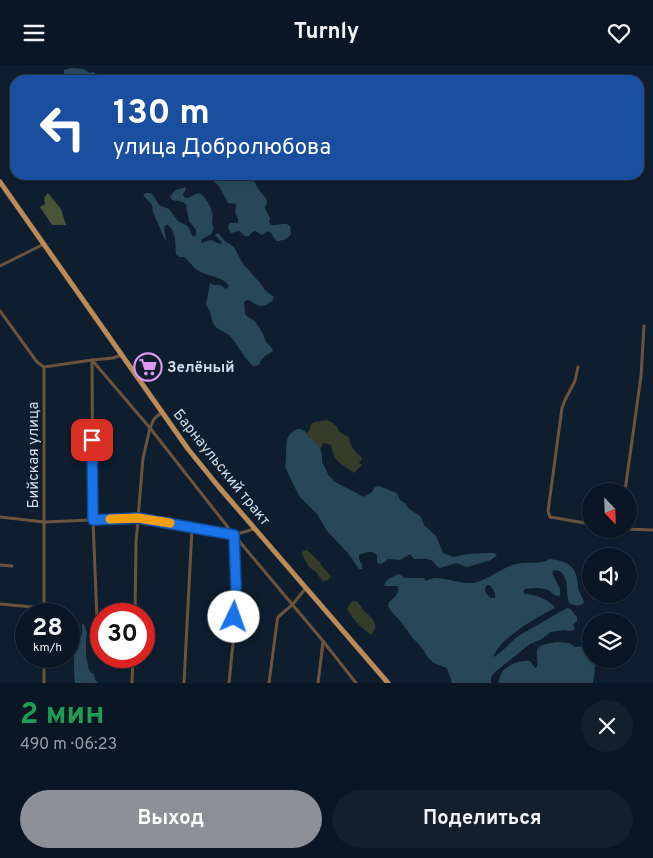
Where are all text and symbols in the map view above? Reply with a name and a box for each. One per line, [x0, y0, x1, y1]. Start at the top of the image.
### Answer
icon: menu [20, 19, 48, 47]
text: Turnly [294, 19, 359, 46]
icon: heart [605, 19, 633, 47]
text: 130 m [113, 92, 210, 136]
icon: left [30, 95, 95, 160]
text: улица Добролюбова [113, 135, 331, 162]
supermarket icon: Зелёный [133, 352, 163, 382]
place label: Зелёный [167, 359, 235, 378]
street label: Бийская улица [25, 402, 44, 508]
street label: Барнаульский тракт [168, 406, 274, 530]
pin [71, 419, 113, 461]
icon: arrive [78, 426, 106, 454]
north arrow [582, 483, 638, 537]
map controls [582, 483, 637, 668]
button: sound [582, 548, 637, 603]
position arrow [207, 590, 259, 642]
speed limit sign: 30 [90, 603, 155, 668]
text: 28 [32, 613, 63, 645]
button: layers [582, 613, 637, 668]
text: km/h [33, 640, 62, 656]
text: 2 мин [20, 697, 104, 734]
button: close [581, 700, 633, 752]
text: 490 m · 06:23 [20, 735, 117, 755]
button: Выход [20, 790, 322, 848]
button: Поделиться [332, 790, 633, 848]

